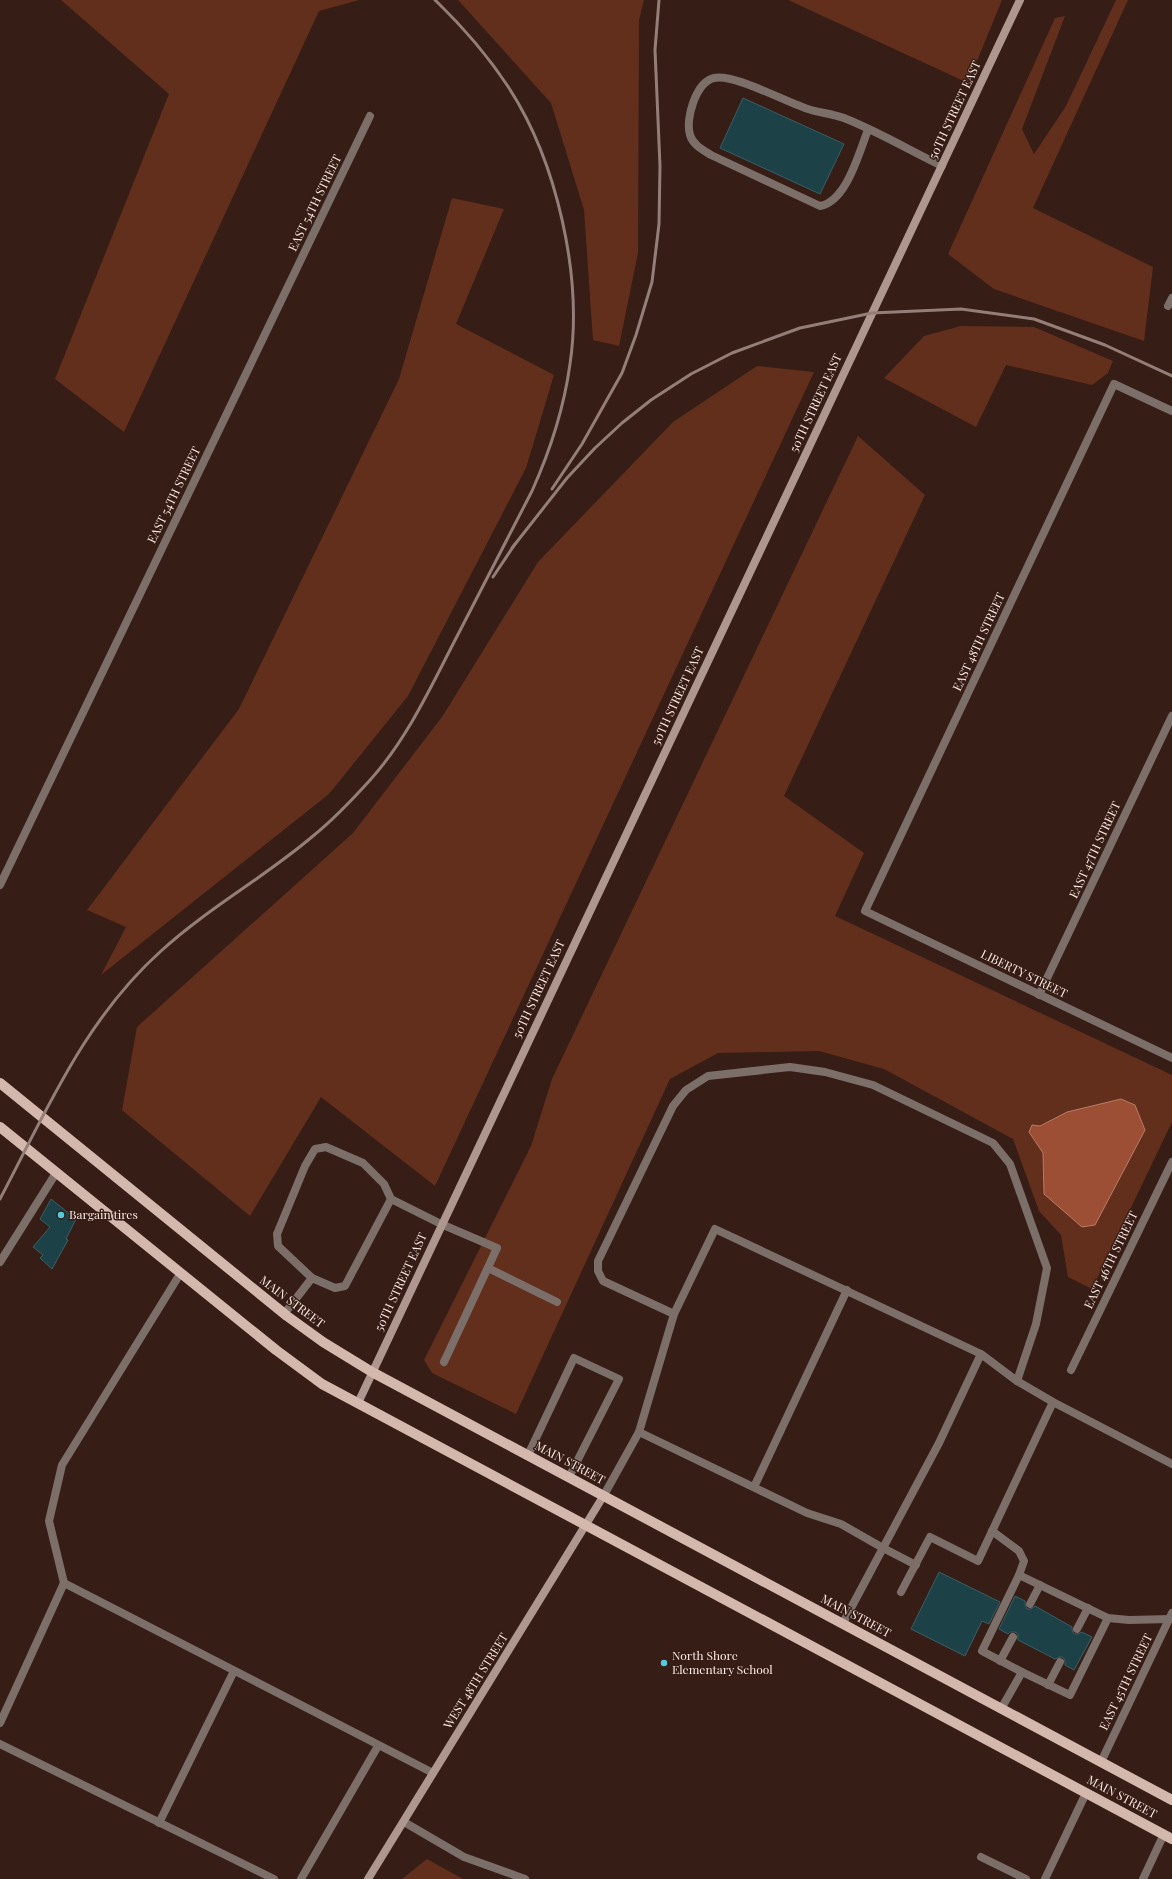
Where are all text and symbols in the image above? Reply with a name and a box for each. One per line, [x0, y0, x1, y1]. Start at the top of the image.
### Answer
street label: 50TH STREET EAST [924, 57, 984, 161]
street label: EAST 54TH STREET [284, 151, 345, 254]
street label: 50TH STREET EAST [785, 350, 845, 454]
street label: EAST 54TH STREET [143, 443, 204, 546]
street label: EAST 48TH STREET [948, 589, 1008, 693]
street label: 50TH STREET EAST [647, 643, 707, 747]
street label: EAST 47TH STREET [1065, 798, 1124, 901]
street label: 50TH STREET EAST [508, 936, 568, 1040]
street label: LIBERTY STREET [978, 945, 1071, 1001]
place label: Bargain tires [69, 1206, 138, 1222]
street label: EAST 46TH STREET [1080, 1208, 1141, 1311]
marker: Bargain tires [56, 1210, 66, 1220]
street label: 50TH STREET EAST [370, 1229, 430, 1333]
street label: MAIN STREET [257, 1272, 329, 1331]
street label: MAIN STREET [533, 1437, 609, 1488]
street label: MAIN STREET [819, 1590, 895, 1641]
street label: WEST 48TH STREET [439, 1629, 511, 1732]
street label: EAST 45TH STREET [1095, 1630, 1156, 1732]
place label: North Shore Elementary School [672, 1647, 773, 1677]
marker: North Shore Elementary School [659, 1658, 669, 1668]
street label: MAIN STREET [1085, 1771, 1161, 1822]

